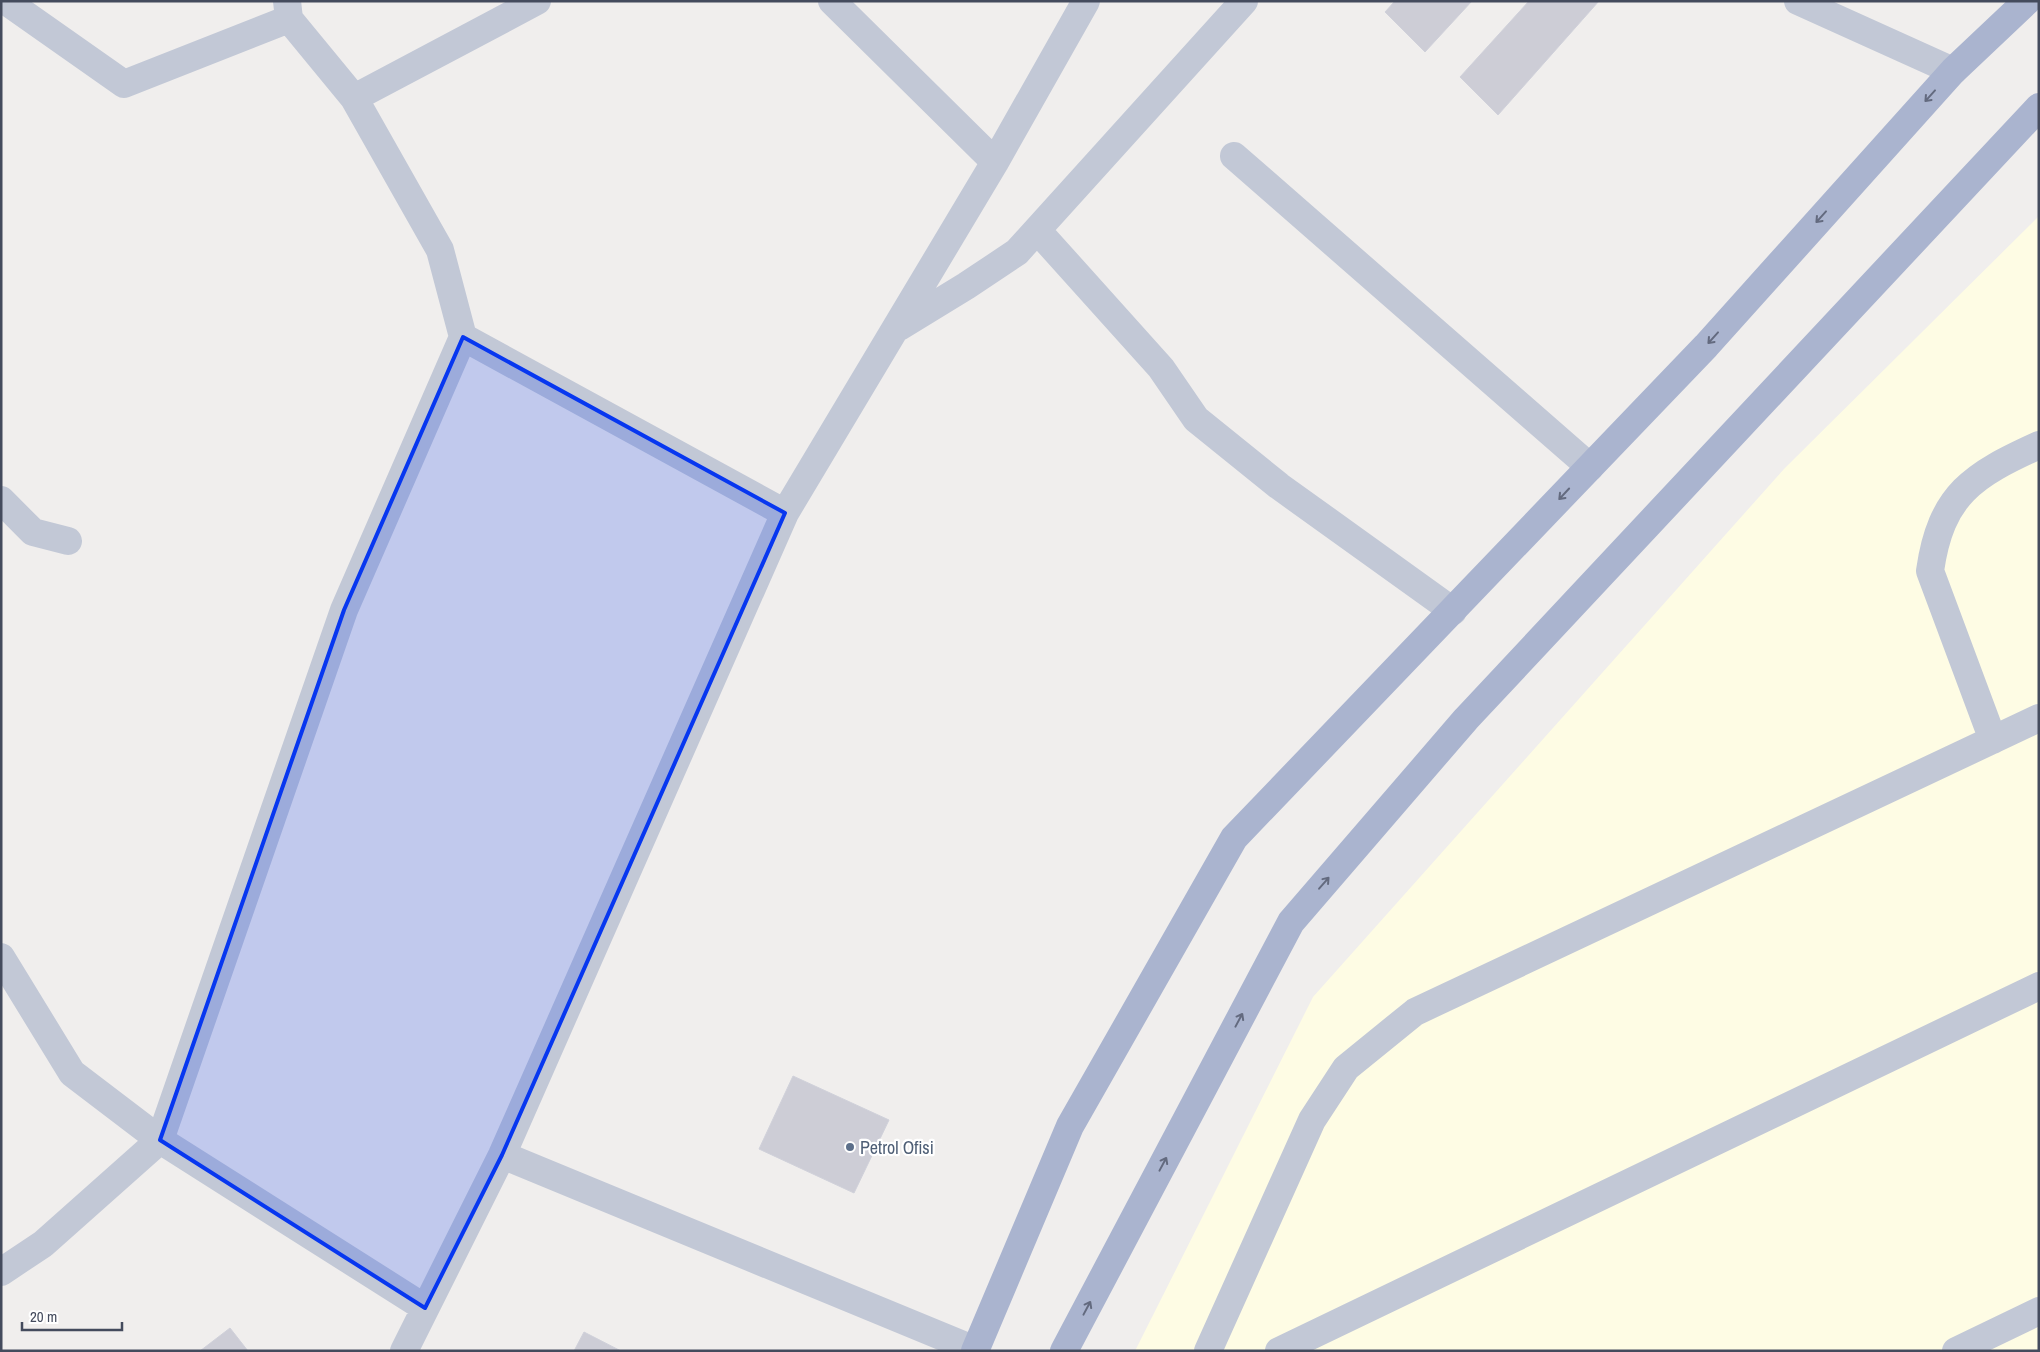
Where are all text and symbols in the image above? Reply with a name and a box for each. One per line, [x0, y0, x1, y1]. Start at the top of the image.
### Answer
one-way arrow [1924, 90, 1936, 103]
one-way arrow [1816, 211, 1827, 224]
one-way arrow [1707, 332, 1719, 345]
one-way arrow [1558, 487, 1570, 500]
one-way arrow [1318, 877, 1330, 890]
one-way arrow [1234, 1013, 1244, 1028]
place label: Petrol Ofisi [860, 1135, 934, 1160]
marker: Petrol Ofisi [844, 1141, 856, 1153]
one-way arrow [1159, 1157, 1168, 1172]
scale bar [22, 1300, 122, 1332]
one-way arrow [1082, 1300, 1092, 1315]
text: 20 m [30, 1306, 57, 1327]

